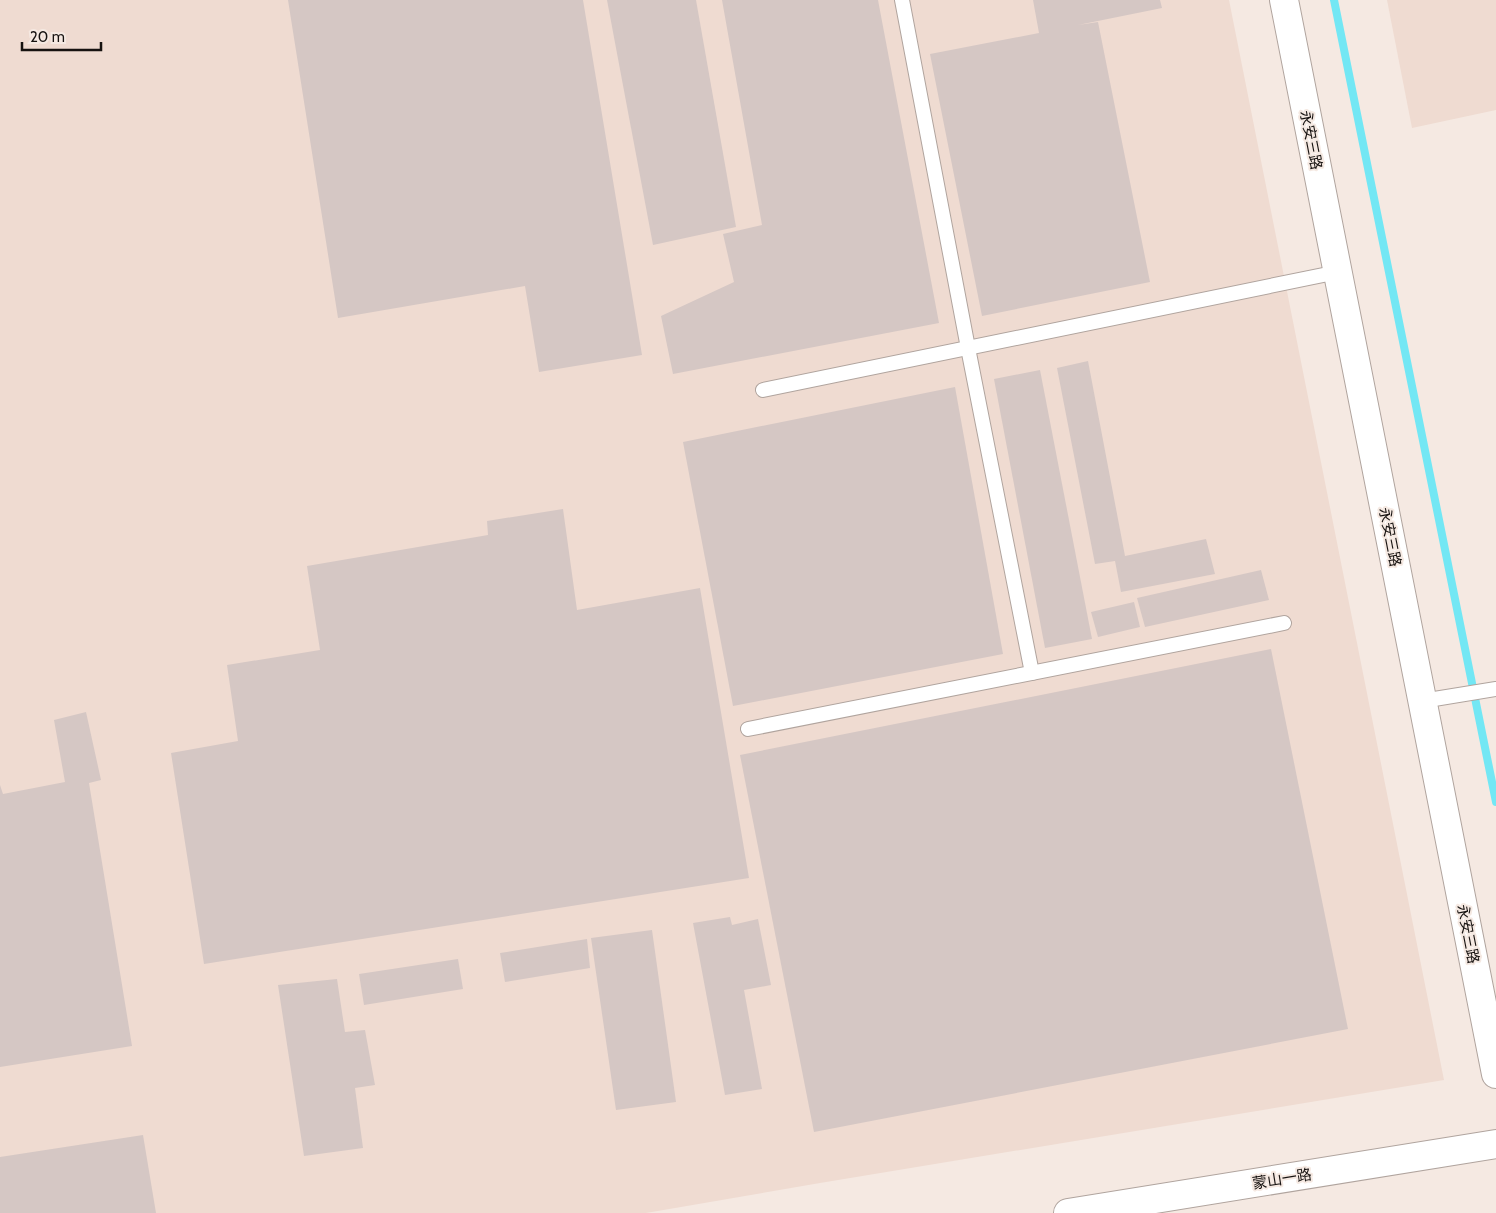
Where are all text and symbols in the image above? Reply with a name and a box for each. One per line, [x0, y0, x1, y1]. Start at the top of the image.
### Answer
scale bar [22, 20, 101, 52]
text: 20 m [30, 28, 65, 46]
street label: 永安三路 [1296, 109, 1326, 171]
street label: 永安三路 [1375, 506, 1405, 568]
street label: 永安三路 [1453, 903, 1483, 965]
street label: 蒙山一路 [1251, 1165, 1313, 1193]

